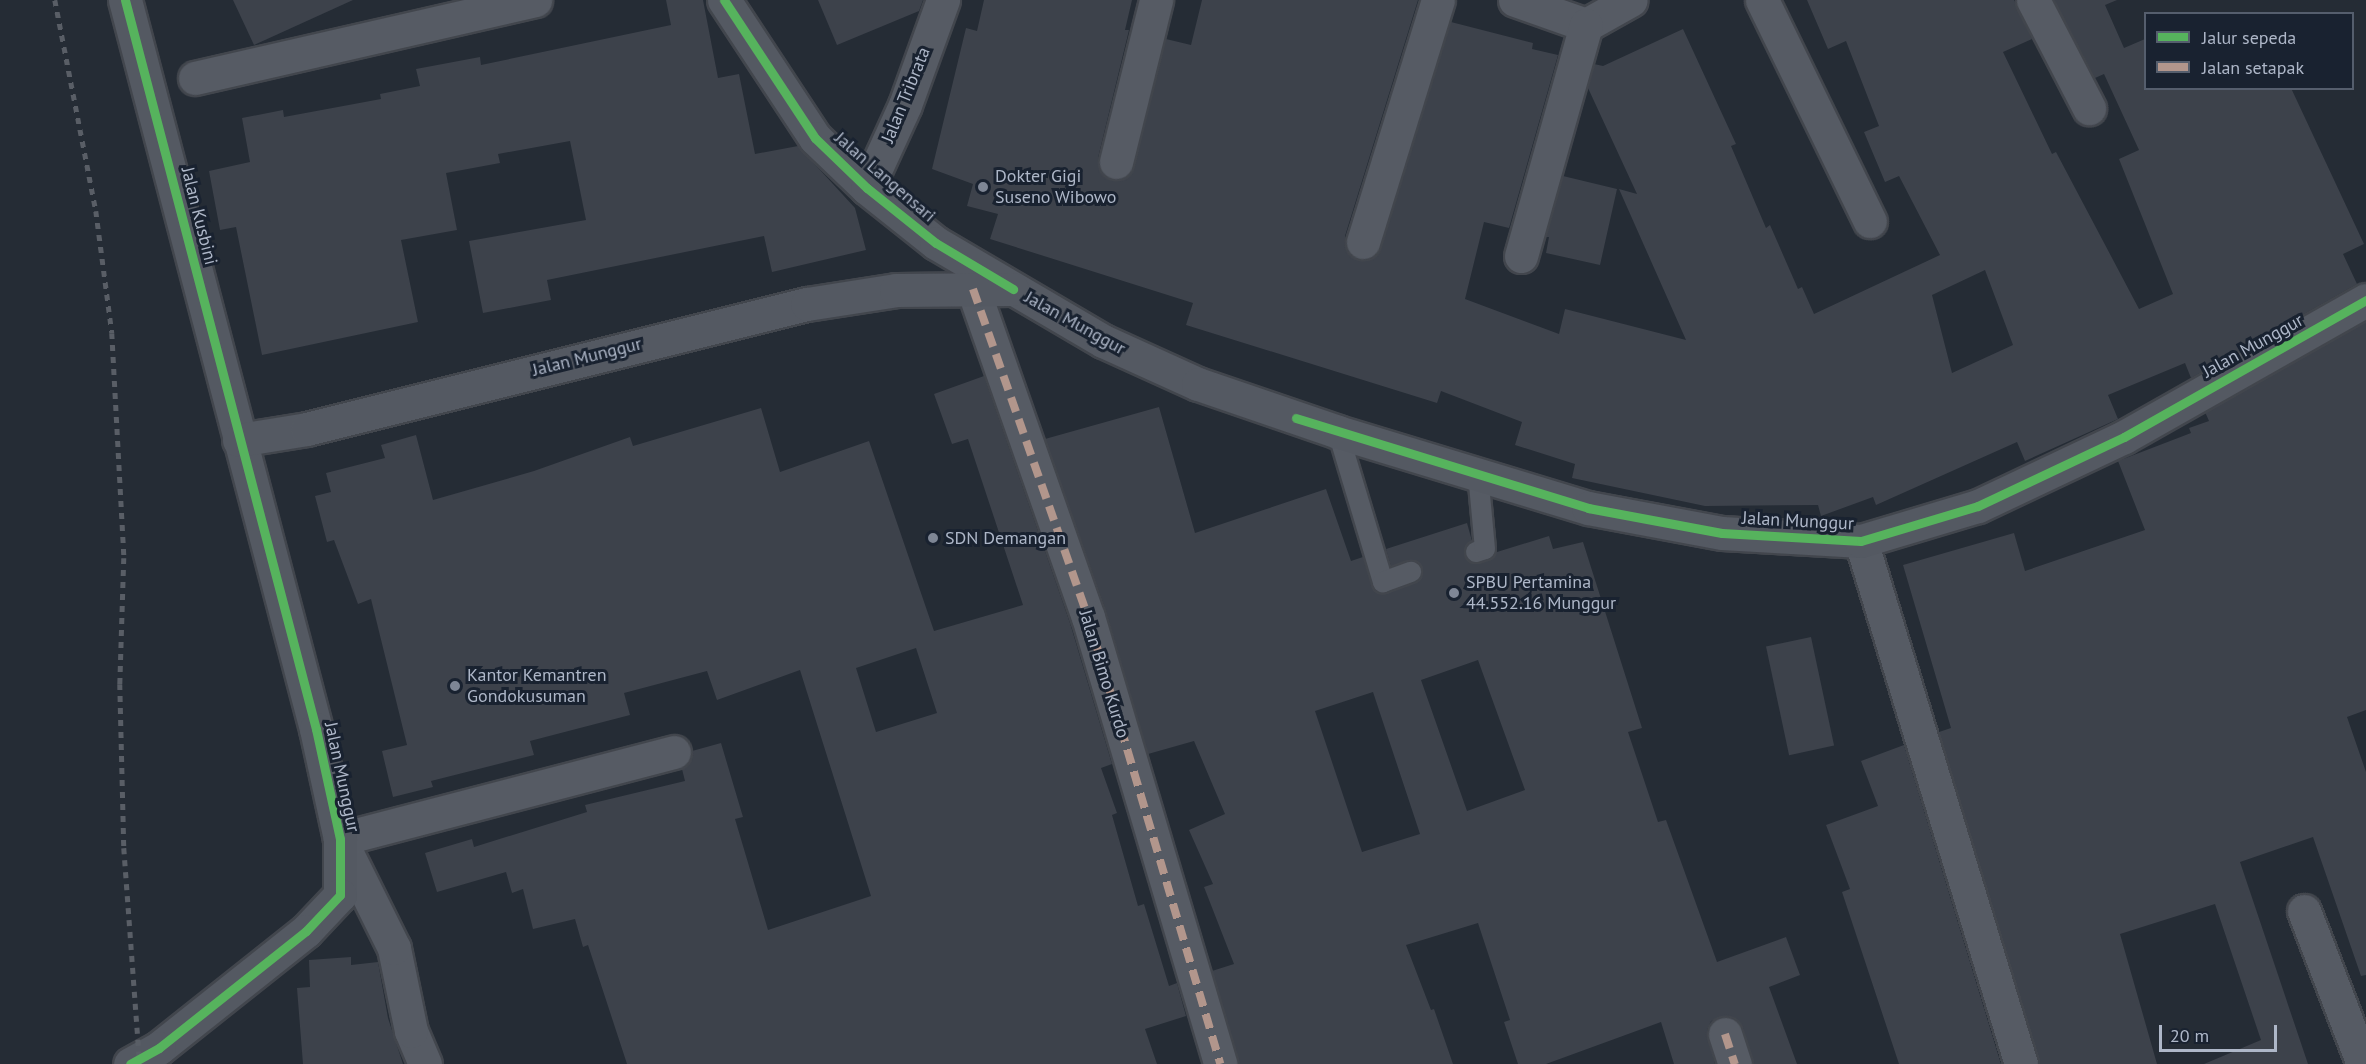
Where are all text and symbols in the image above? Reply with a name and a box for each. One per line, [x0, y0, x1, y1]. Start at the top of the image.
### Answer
legend [2144, 12, 2354, 90]
text: Jalur sepeda [2202, 26, 2296, 49]
street label: Jalan Tribrata [877, 44, 935, 146]
text: Jalan setapak [2202, 56, 2304, 79]
street label: Jalan Langensari [830, 127, 940, 227]
street label: Jalan Kusbini [176, 165, 222, 267]
place label: Dokter Gigi Suseno Wibowo [995, 166, 1117, 208]
marker: Dokter Gigi Suseno Wibowo [976, 180, 990, 194]
street label: Jalan Munggur [1021, 286, 1129, 360]
street label: Jalan Munggur [2199, 309, 2307, 383]
street label: Jalan Munggur [530, 333, 644, 381]
street label: Jalan Munggur [1742, 507, 1854, 535]
place label: SDN Demangan [945, 527, 1066, 549]
marker: SDN Demangan [926, 531, 940, 545]
place label: SPBU Pertamina 44.552.16 Munggur [1466, 572, 1616, 614]
marker: SPBU Pertamina 44.552.16 Munggur [1447, 586, 1461, 600]
street label: Jalan Bimo Kurdo [1074, 607, 1134, 741]
place label: Kantor Kemantren Gondokusuman [467, 665, 607, 708]
marker: Kantor Kemantren Gondokusuman [448, 679, 462, 693]
street label: Jalan Munggur [320, 720, 364, 834]
scale bar [2162, 1013, 2280, 1051]
text: 20 m [2170, 1024, 2209, 1047]

